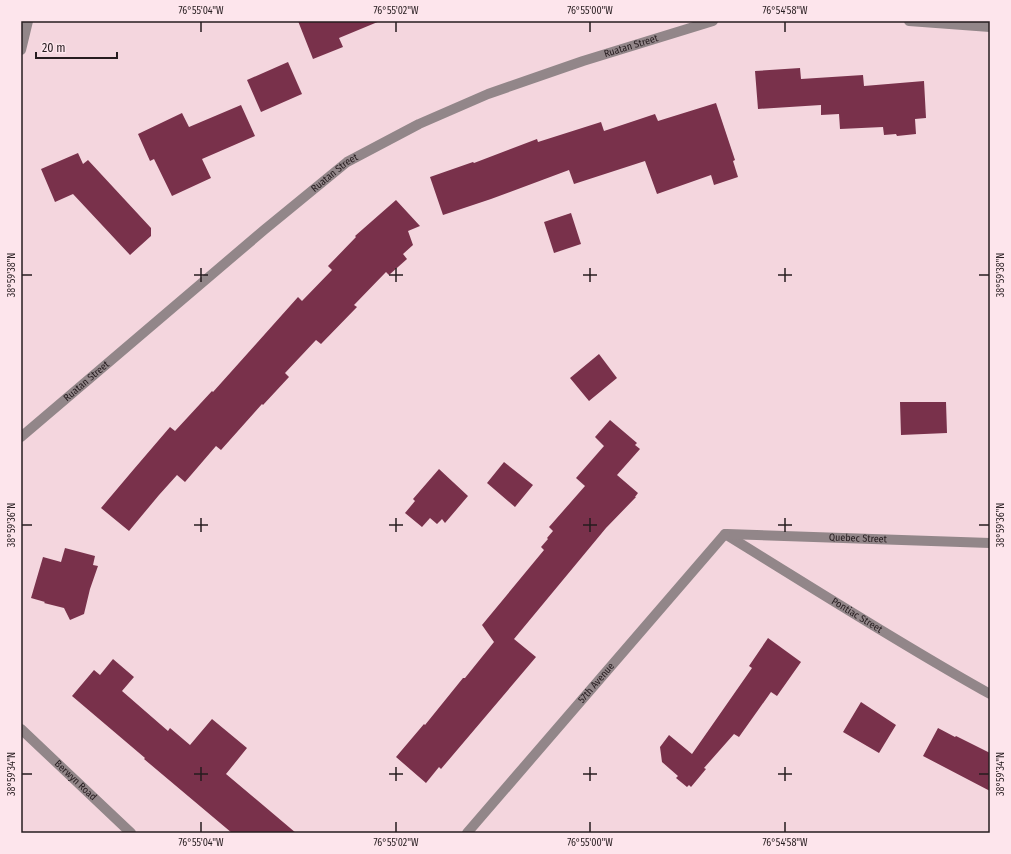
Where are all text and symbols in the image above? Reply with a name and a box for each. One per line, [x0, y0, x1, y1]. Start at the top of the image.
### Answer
text: 76°55'04"W [179, 5, 224, 17]
text: 76°55'02"W [374, 5, 419, 17]
text: 76°55'00"W [567, 5, 613, 17]
text: 76°54'58"W [762, 5, 808, 17]
street label: Ruatan Street [603, 32, 660, 60]
scale bar [36, 34, 117, 60]
text: 20 m [42, 41, 66, 55]
street label: Ruatan Street [309, 151, 361, 195]
text: 38°59'38"N [6, 253, 18, 297]
text: 38°59'38"N [995, 253, 1007, 297]
street label: Ruatan Street [61, 358, 112, 404]
text: 38°59'36"N [6, 503, 18, 547]
text: 38°59'36"N [995, 503, 1007, 547]
street label: Quebec Street [829, 531, 888, 545]
street label: Pontiac Street [829, 595, 885, 636]
street label: 57th Avenue [576, 660, 617, 706]
text: 38°59'34"N [6, 752, 18, 796]
text: 38°59'34"N [995, 752, 1007, 796]
street label: Berwyn Road [52, 758, 99, 803]
text: 76°55'04"W [179, 837, 224, 849]
text: 76°55'02"W [374, 837, 419, 849]
text: 76°55'00"W [567, 837, 613, 849]
text: 76°54'58"W [762, 837, 808, 849]

